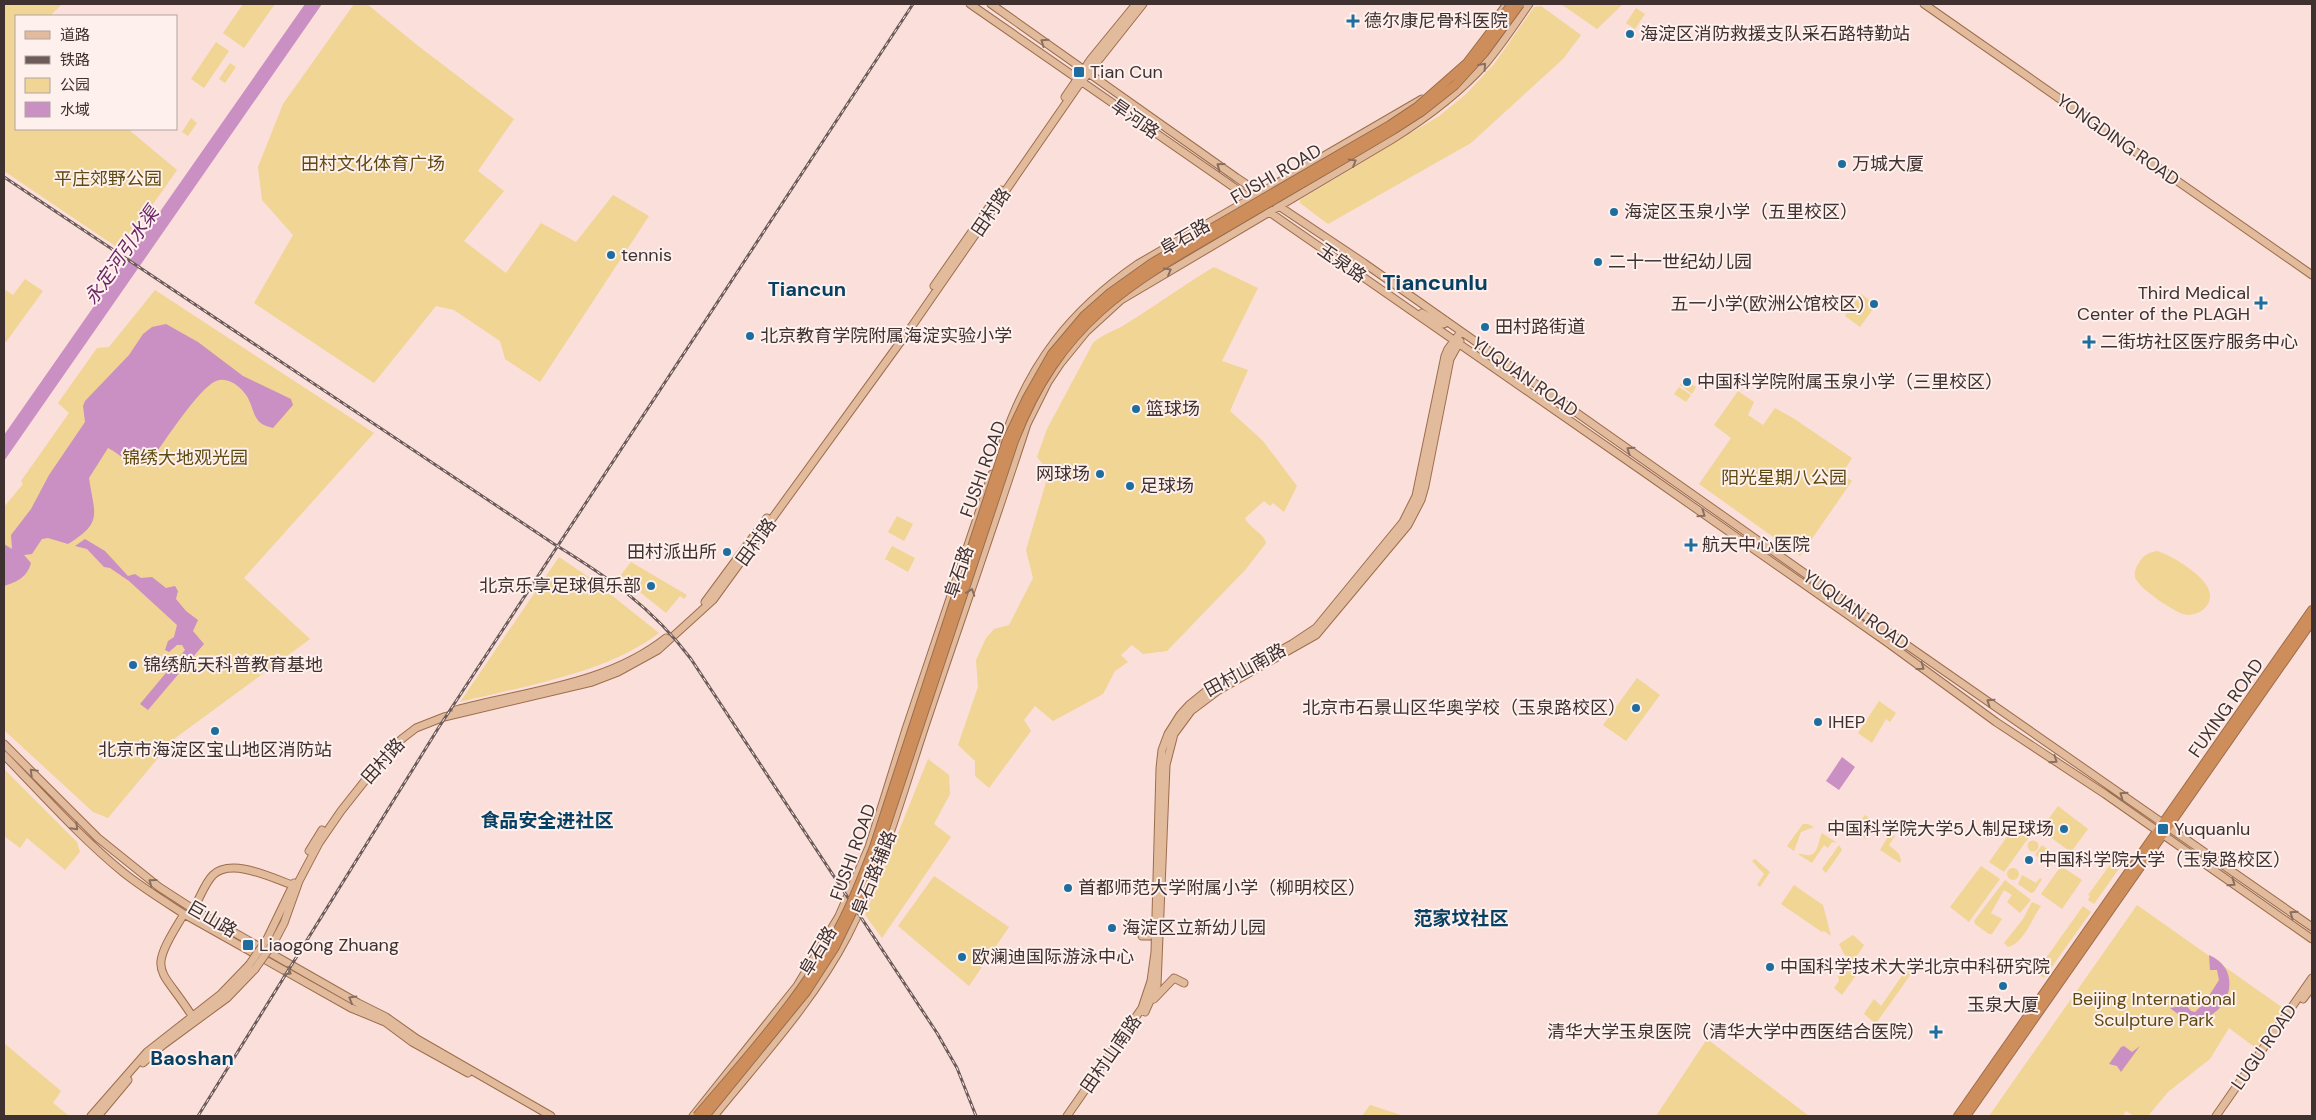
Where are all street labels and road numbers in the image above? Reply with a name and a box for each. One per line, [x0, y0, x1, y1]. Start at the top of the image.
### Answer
street label: YONGDING ROAD [2052, 89, 2184, 191]
street label: 旱河路 [1106, 94, 1164, 144]
street label: FUSHI ROAD [1226, 138, 1326, 210]
street label: 田村路 [966, 183, 1016, 241]
street label: 阜石路 [1156, 213, 1214, 261]
street label: 玉泉路 [1313, 238, 1371, 288]
street label: YUQUAN ROAD [1467, 331, 1583, 423]
street label: FUSHI ROAD [954, 417, 1012, 521]
street label: 田村路 [730, 513, 782, 571]
street label: 阜石路 [939, 543, 979, 601]
street label: YUQUAN ROAD [1798, 564, 1914, 656]
street label: 田村山南路 [1200, 638, 1290, 702]
street label: FUXING ROAD [2183, 654, 2269, 762]
street label: 田村路 [356, 733, 410, 789]
street label: FUSHI ROAD [824, 800, 882, 904]
street label: 阜石路辅路 [846, 827, 902, 919]
street label: 巨山路 [183, 895, 241, 943]
street label: 阜石路 [794, 922, 842, 980]
street label: LUGU ROAD [2226, 1000, 2302, 1094]
street label: 田村山南路 [1075, 1010, 1147, 1098]

